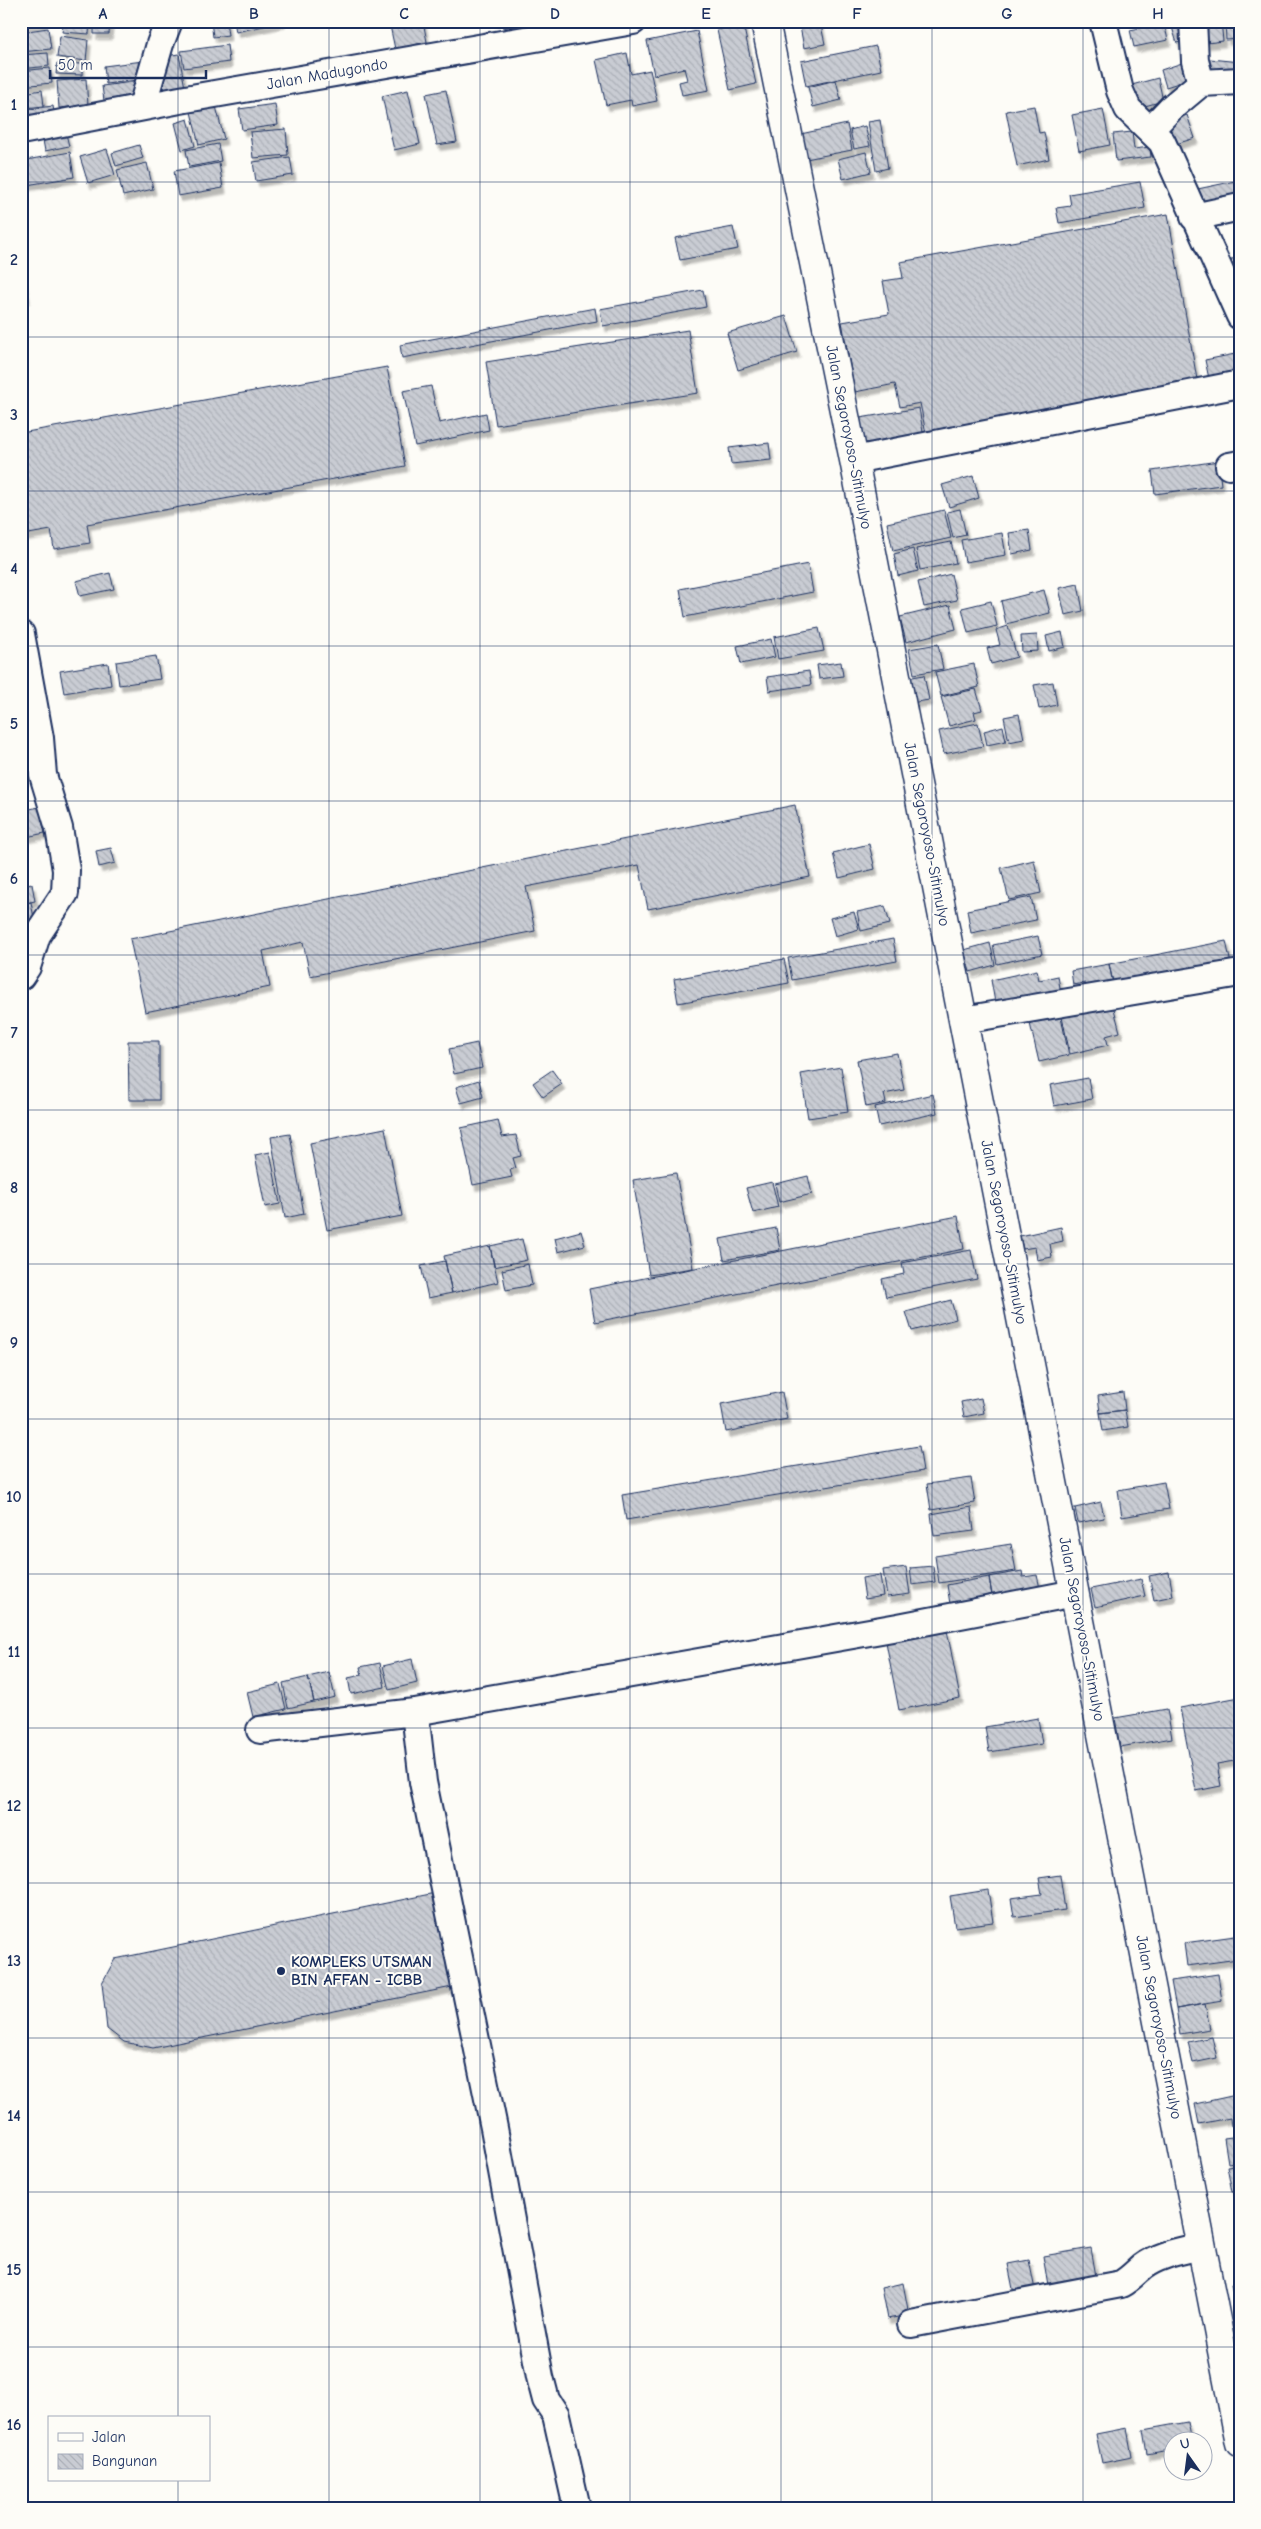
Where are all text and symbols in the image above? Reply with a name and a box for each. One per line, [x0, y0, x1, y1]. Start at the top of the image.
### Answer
text: A [99, 5, 108, 23]
text: B [249, 5, 259, 23]
text: C [399, 5, 409, 23]
text: D [550, 5, 560, 23]
text: E [701, 5, 711, 23]
text: F [852, 5, 862, 23]
text: G [1001, 5, 1013, 23]
text: H [1152, 5, 1164, 23]
scale bar [50, 48, 206, 80]
street label: Jalan Madugondo [265, 54, 389, 94]
text: 50 m [58, 56, 93, 74]
text: 1 [11, 96, 17, 114]
text: 2 [10, 251, 18, 269]
street label: Jalan Segoroyoso-Sitimulyo [822, 343, 876, 531]
text: 3 [10, 406, 18, 424]
text: 4 [10, 560, 18, 578]
text: 5 [10, 715, 18, 733]
street label: Jalan Segoroyoso-Sitimulyo [900, 740, 954, 928]
text: 6 [10, 870, 18, 888]
text: 7 [10, 1024, 18, 1042]
street label: Jalan Segoroyoso-Sitimulyo [977, 1138, 1031, 1326]
text: 8 [10, 1179, 18, 1197]
text: 9 [10, 1334, 18, 1352]
text: 10 [6, 1488, 22, 1506]
street label: Jalan Segoroyoso-Sitimulyo [1055, 1535, 1109, 1723]
text: 11 [8, 1643, 20, 1661]
text: 12 [7, 1797, 21, 1815]
street label: Jalan Segoroyoso-Sitimulyo [1132, 1933, 1186, 2121]
text: 13 [7, 1952, 21, 1970]
place label: KOMPLEKS UTSMAN BIN AFFAN - ICBB [291, 1953, 432, 1989]
marker: KOMPLEKS UTSMAN BIN AFFAN - ICBB [275, 1965, 287, 1977]
text: 14 [7, 2107, 21, 2125]
text: 15 [7, 2261, 21, 2279]
text: 16 [7, 2416, 21, 2434]
legend [48, 2416, 210, 2482]
text: Jalan [92, 2428, 126, 2446]
north arrow [1164, 2432, 1214, 2482]
text: U [1178, 2434, 1192, 2453]
text: Bangunan [92, 2452, 157, 2470]

